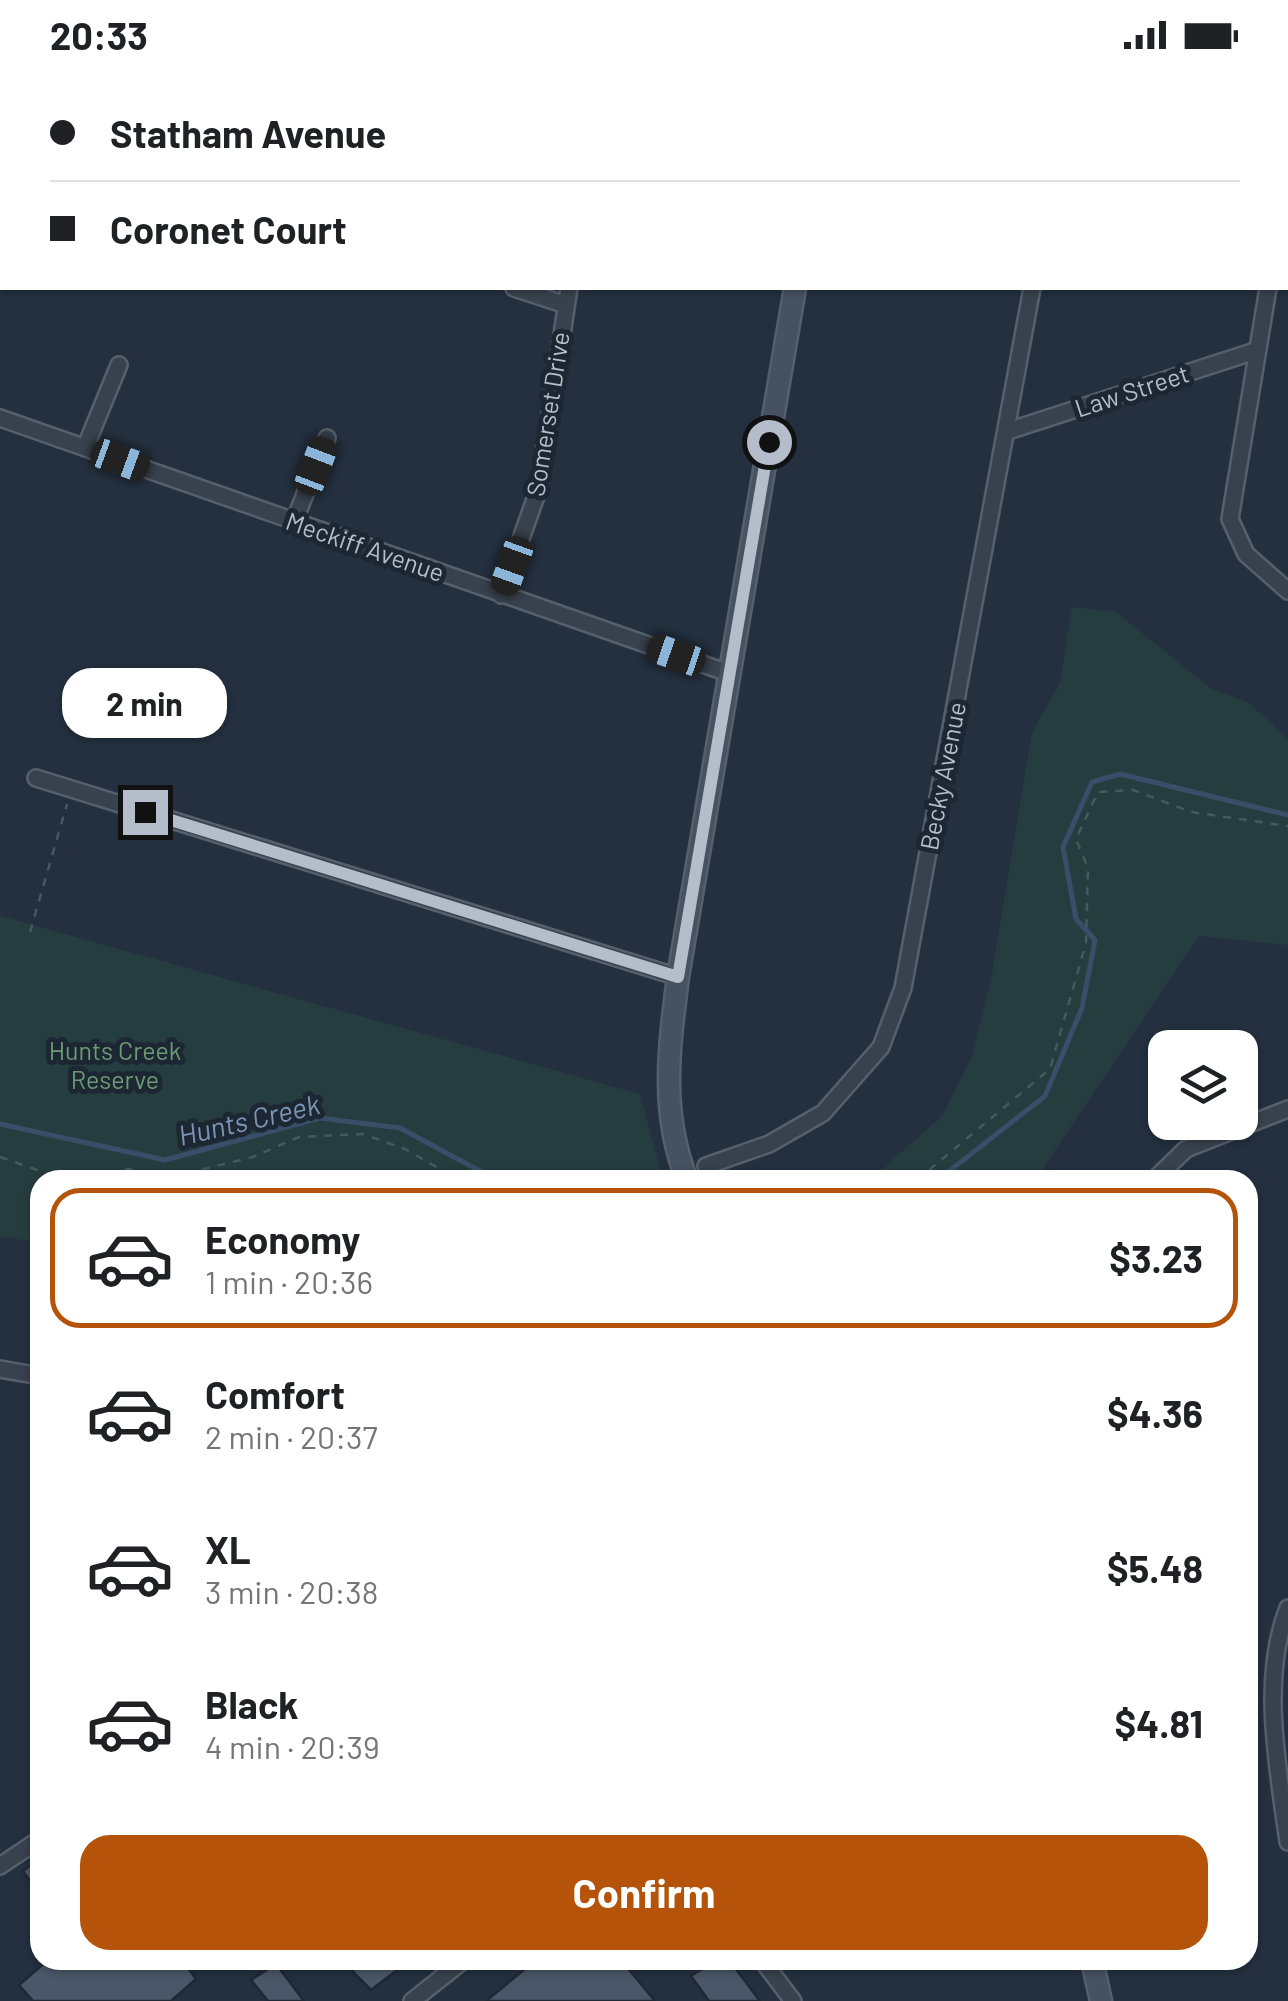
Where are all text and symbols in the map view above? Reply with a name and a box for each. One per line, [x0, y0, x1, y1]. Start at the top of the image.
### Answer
text: 20:33 [50, 12, 148, 58]
text: Statham Avenue [110, 110, 386, 156]
text: Coronet Court [110, 206, 347, 252]
street label: Somerset Drive [519, 329, 575, 498]
street label: Law Street [1071, 358, 1192, 423]
route start [747, 420, 792, 465]
car [291, 433, 341, 499]
car [87, 436, 153, 484]
street label: Meckiff Avenue [282, 505, 448, 587]
car [488, 533, 536, 599]
car [643, 631, 709, 679]
callout: 2 min [62, 667, 228, 737]
text: 2 min [106, 684, 183, 722]
street label: Becky Avenue [913, 699, 971, 853]
route end [123, 790, 168, 835]
map controls [1148, 1030, 1258, 1140]
button: layers [1148, 1030, 1258, 1140]
park label: Hunts Creek Reserve [49, 1035, 181, 1094]
water label: Hunts Creek [175, 1086, 323, 1152]
icon: car [85, 1213, 175, 1303]
text: Economy [205, 1216, 360, 1262]
text: $3.23 [1109, 1235, 1203, 1281]
text: 1 min · 20:36 [205, 1262, 373, 1300]
icon: car [85, 1368, 175, 1458]
text: Comfort [205, 1371, 345, 1417]
text: $4.36 [1107, 1390, 1203, 1436]
text: 2 min · 20:37 [205, 1417, 378, 1455]
icon: car [85, 1523, 175, 1613]
text: XL [205, 1526, 251, 1572]
text: $5.48 [1107, 1545, 1203, 1591]
text: 3 min · 20:38 [205, 1572, 379, 1610]
icon: car [85, 1678, 175, 1768]
text: Black [205, 1681, 299, 1727]
text: $4.81 [1114, 1700, 1203, 1746]
text: 4 min · 20:39 [205, 1727, 380, 1765]
button: Confirm [80, 1835, 1208, 1950]

